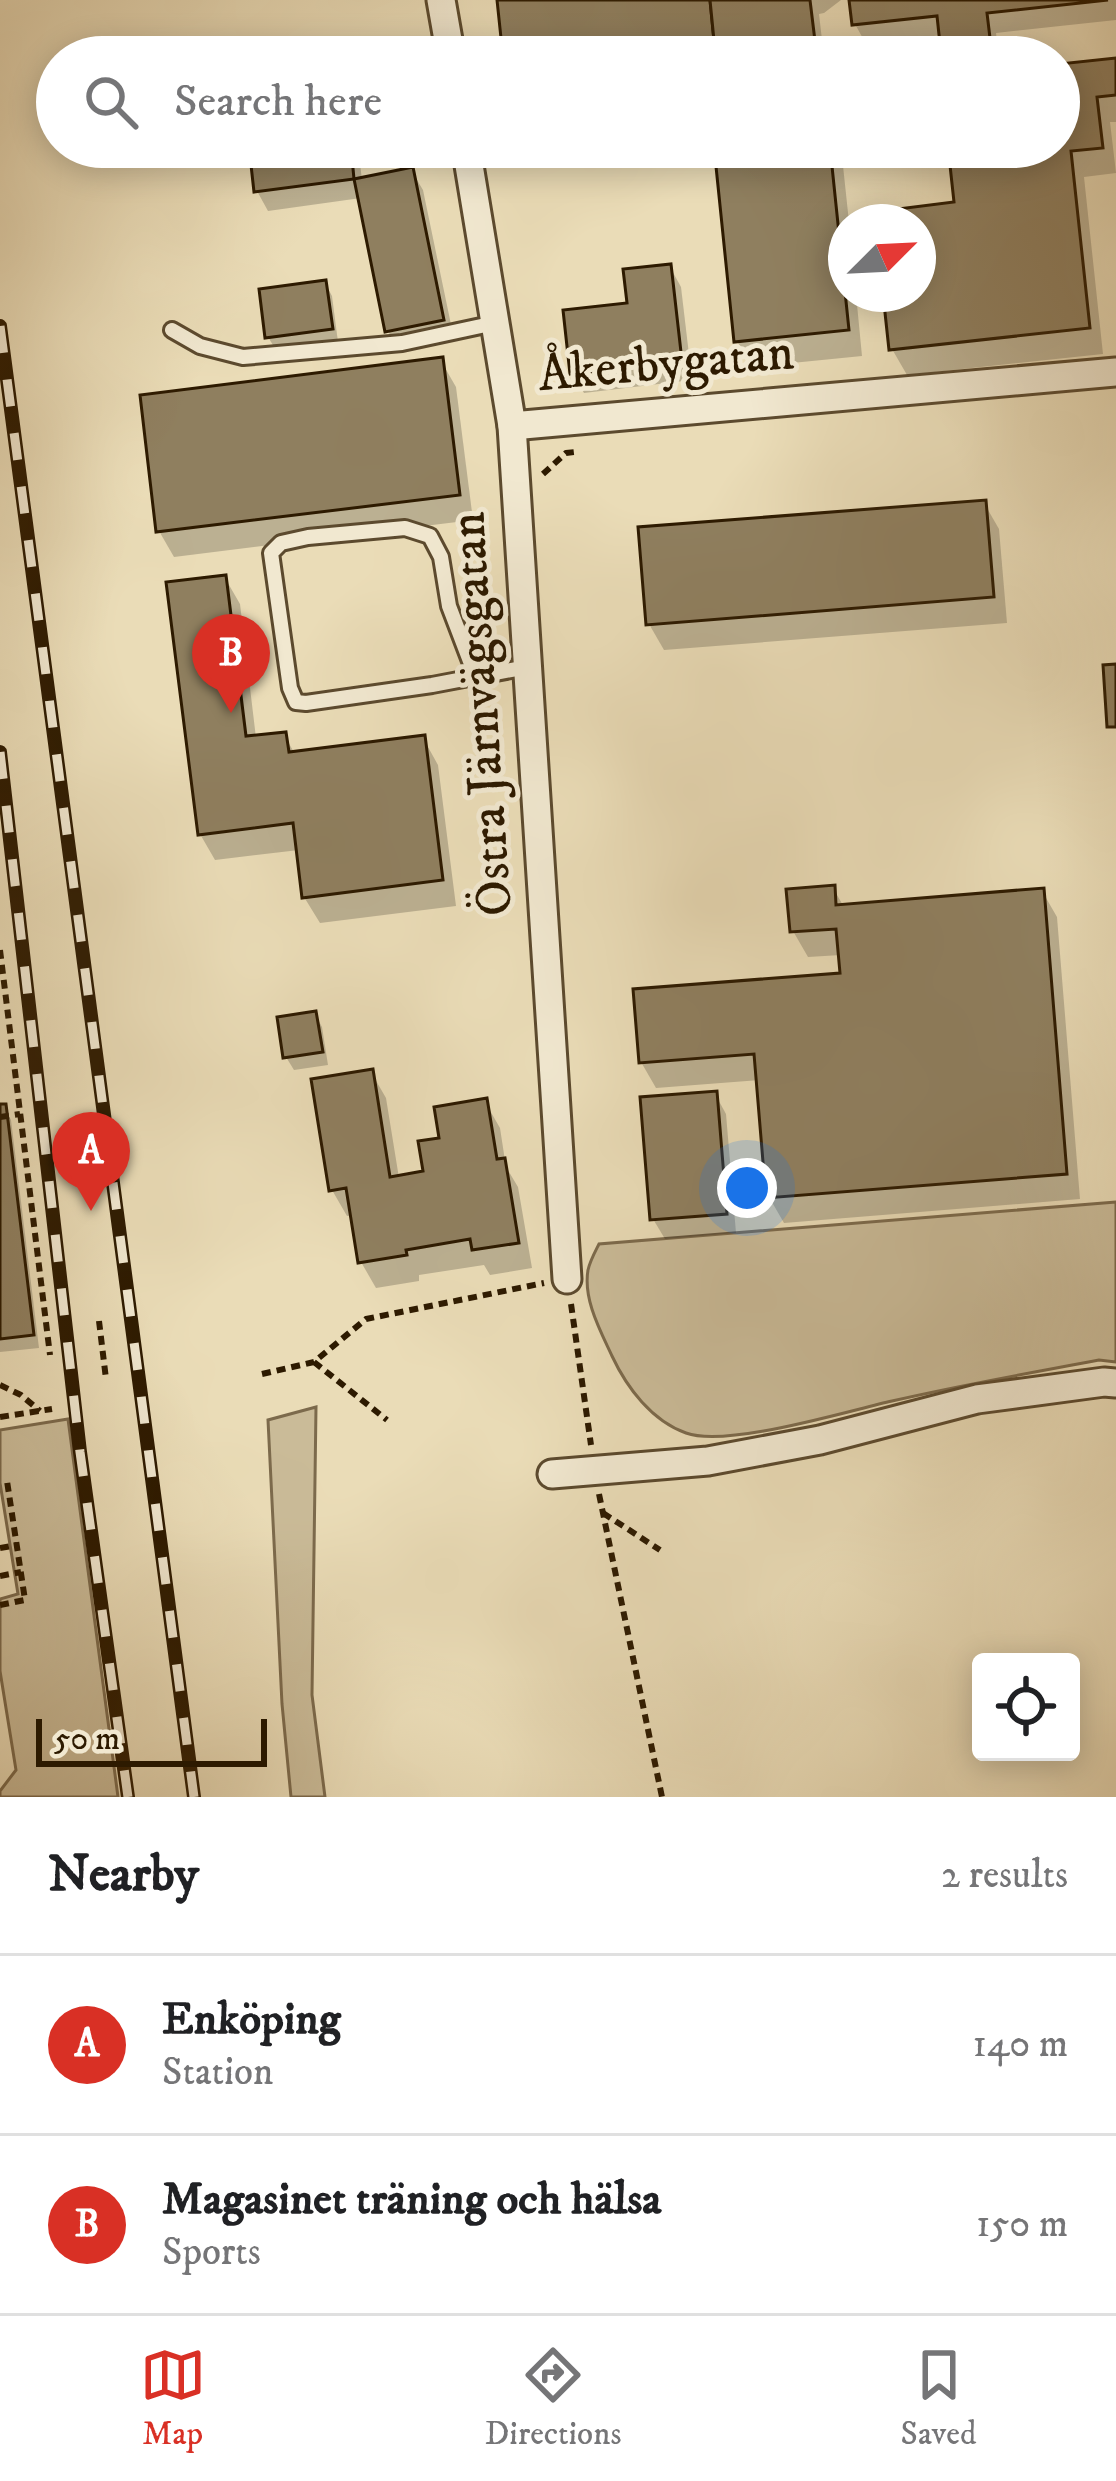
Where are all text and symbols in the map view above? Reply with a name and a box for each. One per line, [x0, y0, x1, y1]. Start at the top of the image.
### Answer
search box [36, 36, 1080, 168]
icon: search [78, 69, 144, 135]
text: Search here [174, 74, 382, 130]
north arrow [828, 204, 936, 312]
street label: Åkerbygatan [535, 321, 797, 407]
street label: Östra Järnvägsgatan [436, 510, 528, 918]
pin: B [192, 614, 270, 713]
pin: A [52, 1112, 130, 1211]
your location [717, 1158, 777, 1218]
map controls [972, 1653, 1080, 1761]
button: locate [972, 1653, 1080, 1761]
scale bar [36, 1713, 267, 1766]
text: 50 m [54, 1719, 120, 1760]
text: Nearby [48, 1843, 199, 1907]
text: 2 results [941, 1851, 1068, 1900]
text: Enköping [162, 1992, 341, 2048]
text: A [75, 2020, 99, 2069]
text: 140 m [973, 2020, 1068, 2069]
text: Station [162, 2048, 273, 2097]
text: Magasinet träning och hälsa [162, 2172, 661, 2228]
text: B [75, 2200, 99, 2249]
text: 150 m [976, 2200, 1068, 2249]
text: Sports [162, 2228, 261, 2277]
tab: Map [140, 2342, 206, 2455]
tab: Directions [485, 2342, 621, 2455]
tab: Saved [901, 2342, 976, 2455]

